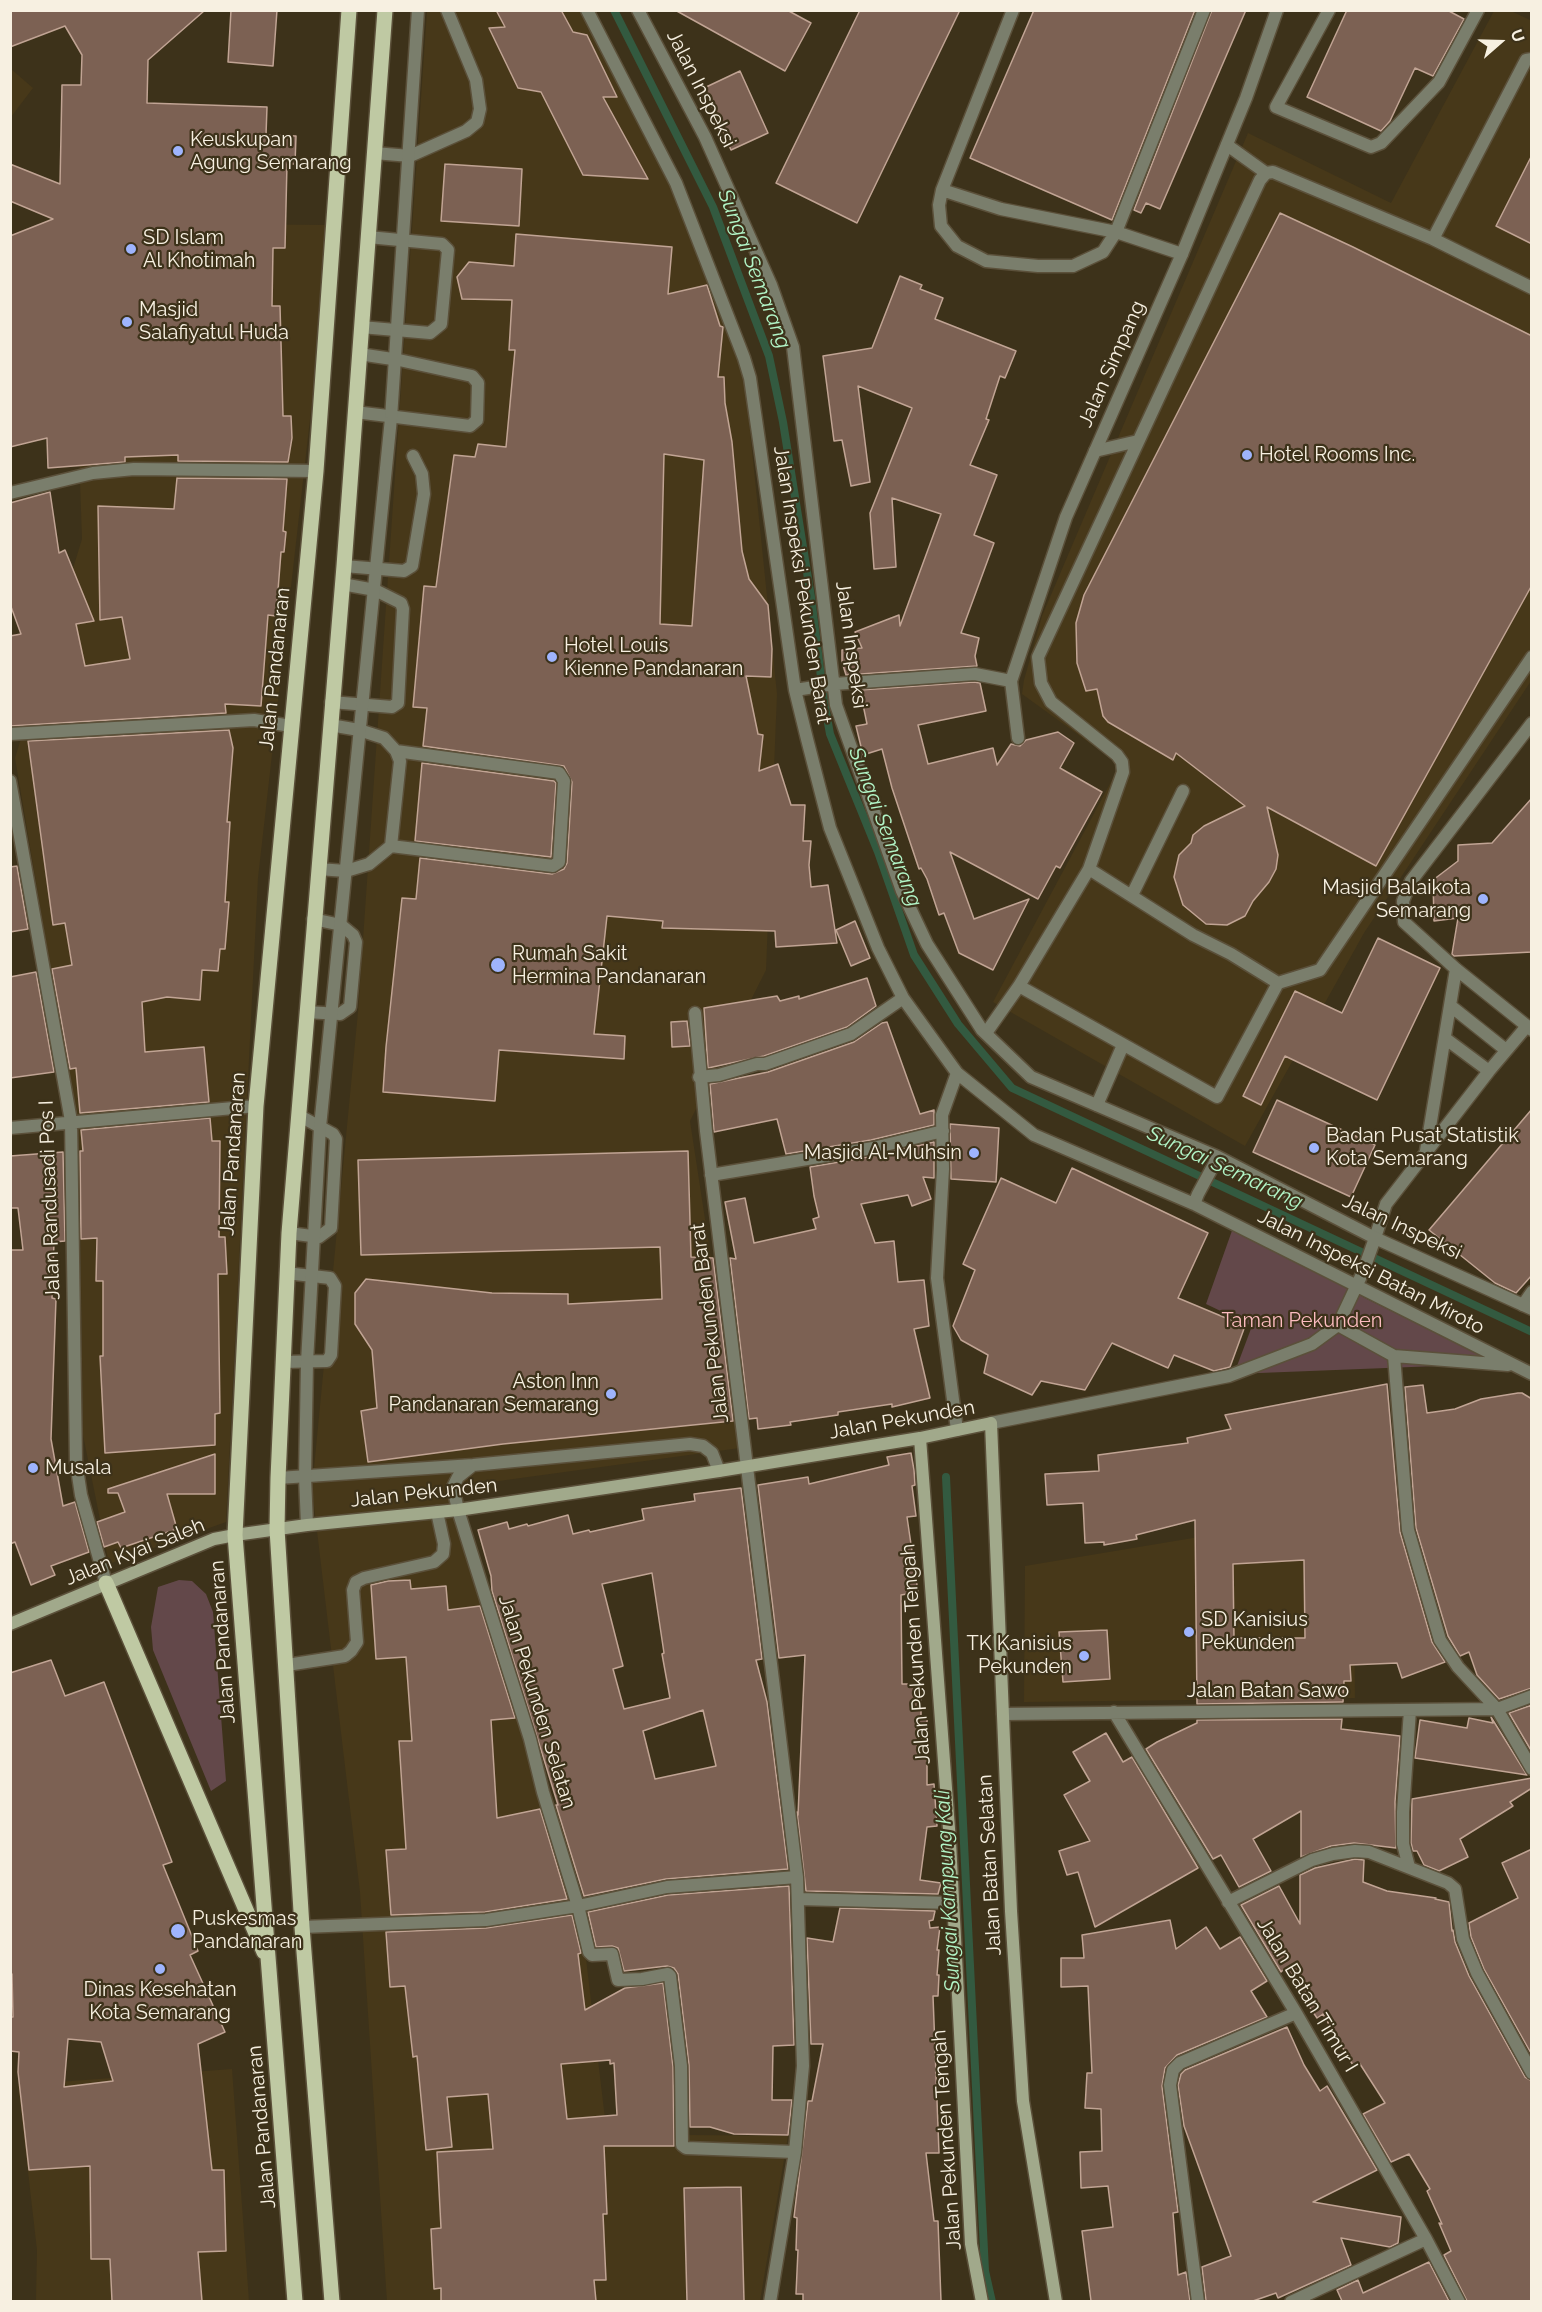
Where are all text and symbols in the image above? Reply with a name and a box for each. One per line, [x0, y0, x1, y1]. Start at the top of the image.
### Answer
north arrow [1470, 12, 1530, 72]
street label: Jalan Inspeksi [661, 26, 741, 152]
text: U [1506, 27, 1528, 45]
place label: Keuskupan Agung Semarang [190, 128, 352, 175]
marker: Keuskupan Agung Semarang [171, 144, 185, 158]
water label: Sungai Semarang [712, 186, 796, 352]
place label: SD Islam Al Khotimah [143, 226, 255, 273]
marker: SD Islam Al Khotimah [124, 242, 138, 256]
street label: Jalan Simpang [1073, 297, 1151, 431]
place label: Masjid Salafiyatul Huda [139, 298, 289, 345]
marker: Masjid Salafiyatul Huda [120, 315, 134, 329]
place label: Hotel Rooms Inc. [1259, 443, 1415, 467]
street label: Jalan Inspeksi Pekunden Barat [768, 444, 836, 726]
marker: Hotel Rooms Inc. [1240, 448, 1254, 462]
street label: Jalan Inspeksi [830, 580, 872, 710]
street label: Jalan Pandanaran [255, 586, 295, 752]
place label: Hotel Louis Kienne Pandanaran [564, 634, 743, 681]
marker: Hotel Louis Kienne Pandanaran [545, 650, 559, 664]
water label: Sungai Semarang [843, 744, 927, 910]
place label: Masjid Balaikota Semarang [1322, 876, 1471, 923]
marker: Masjid Balaikota Semarang [1476, 892, 1490, 906]
place label: Rumah Sakit Hermina Pandanaran [512, 942, 706, 989]
marker: Rumah Sakit Hermina Pandanaran [489, 956, 507, 974]
street label: Jalan Pandanaran [215, 1071, 251, 1237]
street label: Jalan Randusadi Pos I [35, 1100, 65, 1300]
water label: Sungai Semarang [1143, 1121, 1307, 1215]
place label: Badan Pusat Statistik Kota Semarang [1326, 1124, 1519, 1171]
place label: Masjid Al-Muhsin [804, 1141, 962, 1165]
marker: Badan Pusat Statistik Kota Semarang [1307, 1141, 1321, 1155]
marker: Masjid Al-Muhsin [967, 1146, 981, 1160]
street label: Jalan Inspeksi [1339, 1189, 1465, 1265]
street label: Jalan Inspeksi Batan Miroto [1254, 1204, 1488, 1340]
street label: Jalan Pekunden Barat [686, 1222, 734, 1424]
park label: Taman Pekunden [1221, 1309, 1383, 1333]
place label: Aston Inn Pandanaran Semarang [389, 1370, 599, 1417]
marker: Aston Inn Pandanaran Semarang [604, 1387, 618, 1401]
street label: Jalan Pekunden [827, 1395, 977, 1445]
place label: Musala [45, 1456, 111, 1480]
marker: Musala [26, 1461, 40, 1475]
street label: Jalan Pekunden [349, 1473, 499, 1513]
street label: Jalan Kyai Saleh [62, 1513, 208, 1591]
street label: Jalan Pekunden Tengah [896, 1543, 936, 1765]
street label: Jalan Pandanaran [205, 1559, 241, 1725]
street label: Jalan Pekunden Selatan [493, 1592, 581, 1812]
place label: SD Kanisius Pekunden [1201, 1608, 1308, 1655]
marker: SD Kanisius Pekunden [1182, 1625, 1196, 1639]
place label: TK Kanisius Pekunden [967, 1632, 1072, 1679]
marker: TK Kanisius Pekunden [1077, 1649, 1091, 1663]
street label: Jalan Batan Sawo [1187, 1679, 1349, 1703]
street label: Jalan Batan Selatan [973, 1774, 1007, 1956]
water label: Sungai Kampung Kali [930, 1789, 966, 1993]
place label: Puskesmas Pandanaran [192, 1907, 302, 1954]
street label: Jalan Batan Timur I [1251, 1913, 1363, 2077]
marker: Puskesmas Pandanaran [169, 1922, 187, 1940]
marker: Dinas Kesehatan Kota Semarang [153, 1962, 167, 1976]
place label: Dinas Kesehatan Kota Semarang [83, 1978, 237, 2025]
street label: Jalan Pekunden Tengah [927, 2029, 967, 2251]
street label: Jalan Pandanaran [243, 2044, 281, 2210]

